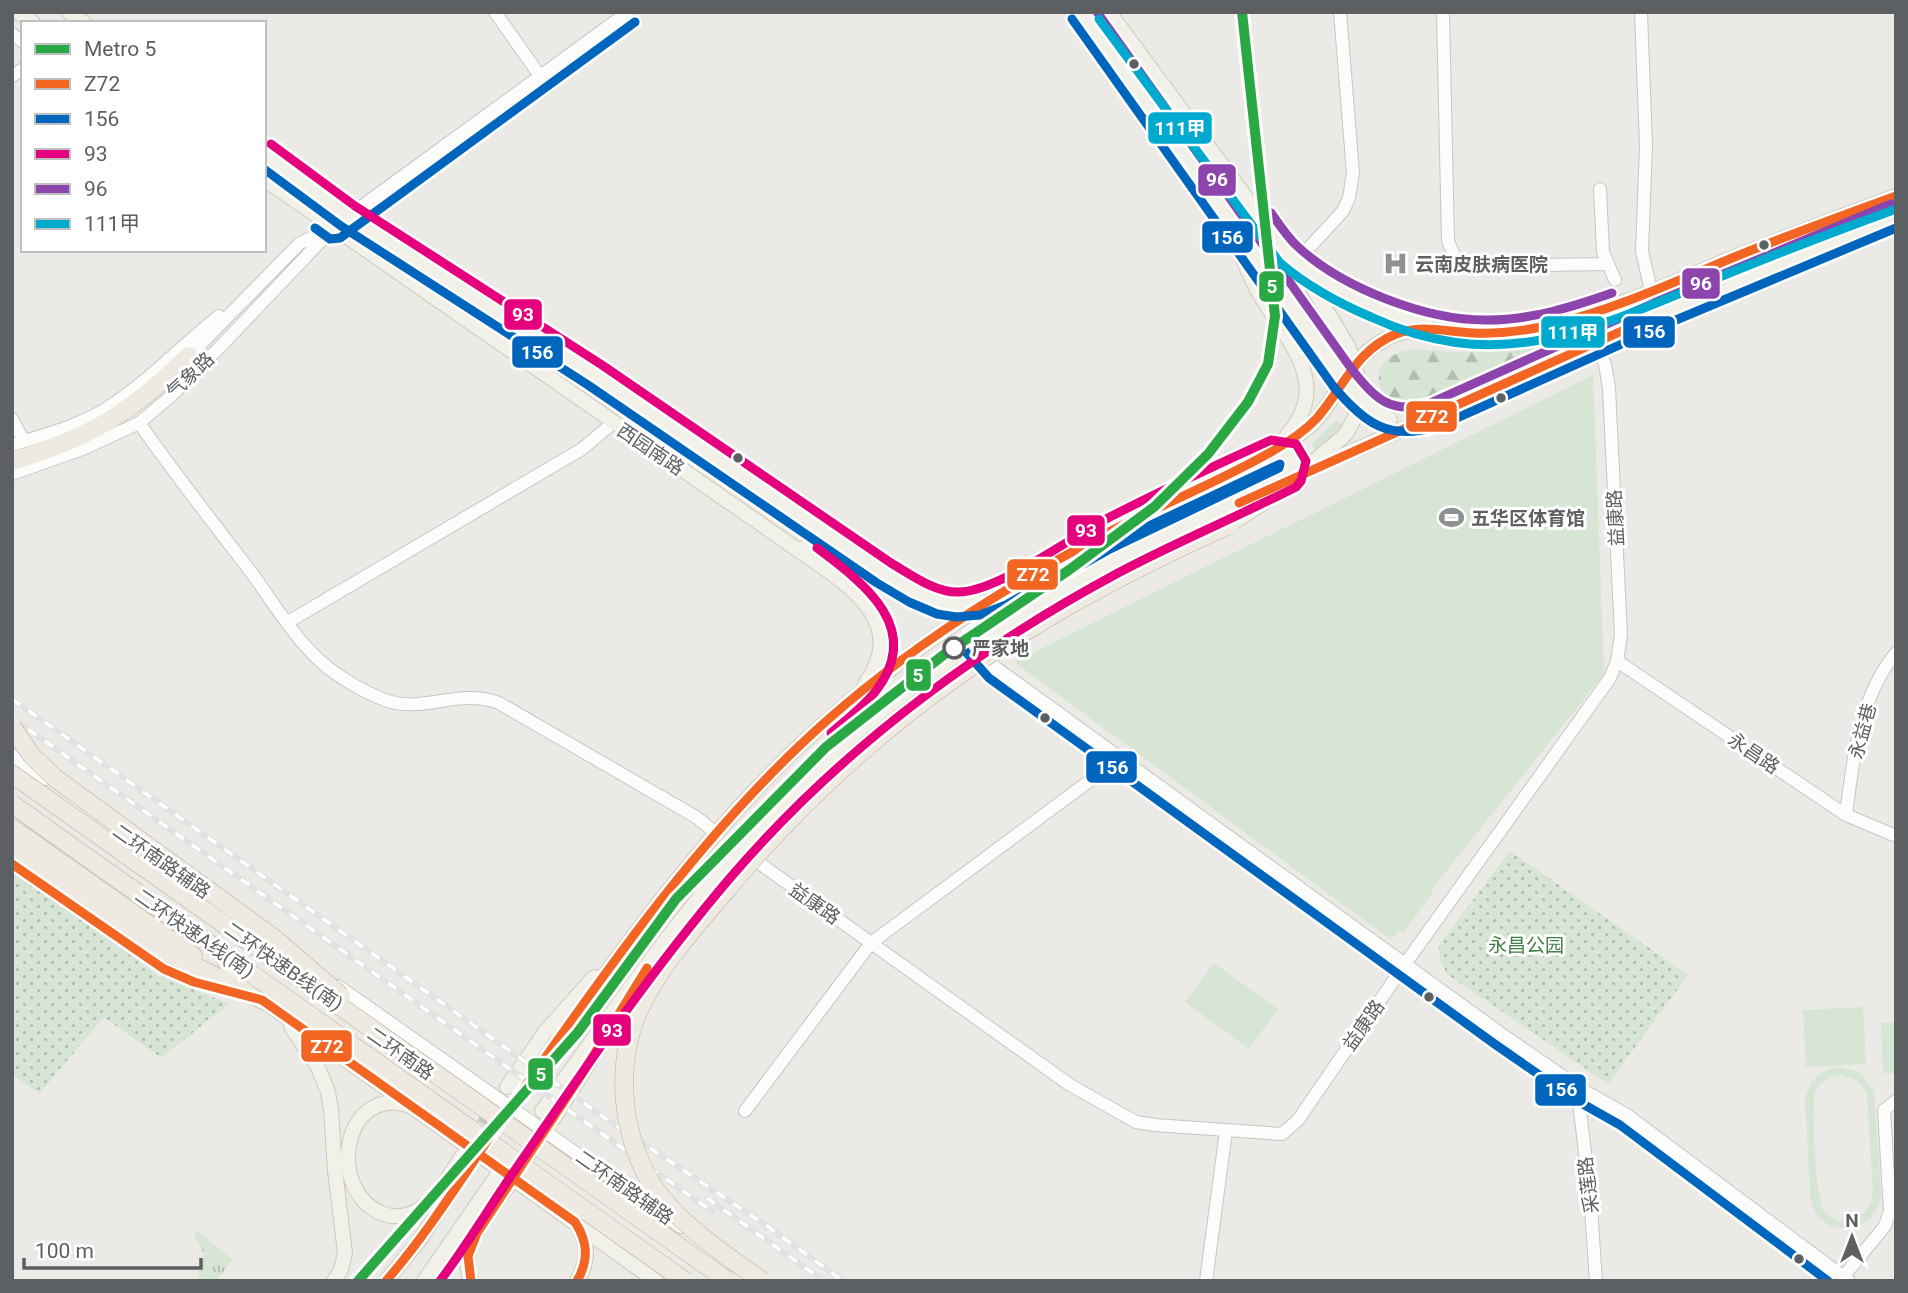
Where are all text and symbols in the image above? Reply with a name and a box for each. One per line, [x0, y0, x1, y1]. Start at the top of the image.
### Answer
legend [21, 21, 266, 252]
text: Metro 5 [84, 37, 156, 61]
unlabelled marker [1127, 57, 1141, 71]
text: Z72 [84, 72, 120, 96]
text: 156 [84, 107, 119, 131]
line badge: 111甲 [1147, 111, 1213, 145]
text: 111甲 [1154, 117, 1206, 140]
text: 93 [84, 142, 108, 166]
line badge: 96 [1197, 163, 1237, 197]
text: 96 [1206, 168, 1228, 191]
text: 96 [84, 177, 108, 201]
text: 111甲 [84, 212, 140, 236]
line badge: 156 [1201, 220, 1254, 254]
text: 156 [1211, 226, 1243, 249]
unlabelled marker [1757, 238, 1771, 252]
hospital icon: 云南皮肤病医院 [1381, 250, 1409, 278]
place label: 云南皮肤病医院 [1415, 253, 1548, 276]
line badge: 96 [1681, 267, 1721, 300]
line badge: 5 [1258, 270, 1285, 303]
text: 96 [1690, 272, 1712, 295]
text: 5 [1267, 275, 1278, 298]
line badge: 93 [503, 298, 543, 331]
text: 93 [512, 303, 534, 326]
line badge: 111甲 [1540, 315, 1606, 349]
line badge: 156 [1622, 315, 1676, 349]
text: 156 [1633, 320, 1665, 343]
text: 111甲 [1547, 321, 1599, 344]
line badge: 156 [511, 335, 564, 369]
text: 156 [521, 341, 553, 364]
street label: 气象路 [162, 347, 219, 403]
unlabelled marker [1494, 391, 1508, 405]
line badge: Z72 [1405, 400, 1458, 433]
text: Z72 [1415, 405, 1449, 428]
street label: 西园南路 [613, 419, 689, 480]
unlabelled marker [731, 451, 745, 465]
street label: 益康路 [1603, 489, 1628, 547]
sports icon: 五华区体育馆 [1437, 504, 1465, 532]
place label: 五华区体育馆 [1471, 507, 1585, 530]
line badge: 93 [1066, 514, 1106, 547]
text: 93 [1075, 519, 1097, 542]
line badge: Z72 [1006, 558, 1059, 591]
text: Z72 [1016, 563, 1050, 586]
marker: 严家地 [943, 637, 965, 659]
place label: 严家地 [972, 637, 1029, 660]
line badge: 5 [905, 658, 932, 692]
text: 5 [913, 664, 924, 687]
street label: 永益巷 [1844, 701, 1881, 762]
unlabelled marker [1038, 711, 1052, 725]
street label: 永昌路 [1724, 728, 1784, 779]
line badge: 156 [1085, 750, 1138, 784]
text: 156 [1096, 756, 1128, 779]
street label: 二环南路辅路 [108, 819, 215, 904]
street label: 益康路 [785, 878, 845, 929]
street label: 二环快速A线(南) [131, 884, 258, 983]
street label: 二环快速B线(南) [220, 917, 347, 1016]
park label: 永昌公园 [1488, 934, 1564, 957]
unlabelled marker [1422, 990, 1436, 1004]
street label: 益康路 [1338, 995, 1389, 1055]
line badge: 93 [592, 1013, 632, 1047]
text: 93 [601, 1019, 623, 1042]
street label: 二环南路 [363, 1022, 438, 1085]
line badge: Z72 [300, 1029, 353, 1063]
text: Z72 [310, 1035, 344, 1058]
line badge: 5 [527, 1057, 554, 1091]
text: 5 [536, 1063, 547, 1086]
line badge: 156 [1534, 1073, 1587, 1107]
text: 156 [1545, 1078, 1577, 1101]
street label: 二环南路辅路 [571, 1145, 678, 1230]
street label: 采莲路 [1574, 1155, 1603, 1215]
north arrow [1817, 1202, 1887, 1272]
text: N [1845, 1209, 1859, 1232]
scale bar [24, 1226, 201, 1270]
text: 100 m [35, 1239, 94, 1263]
unlabelled marker [1792, 1252, 1806, 1266]

